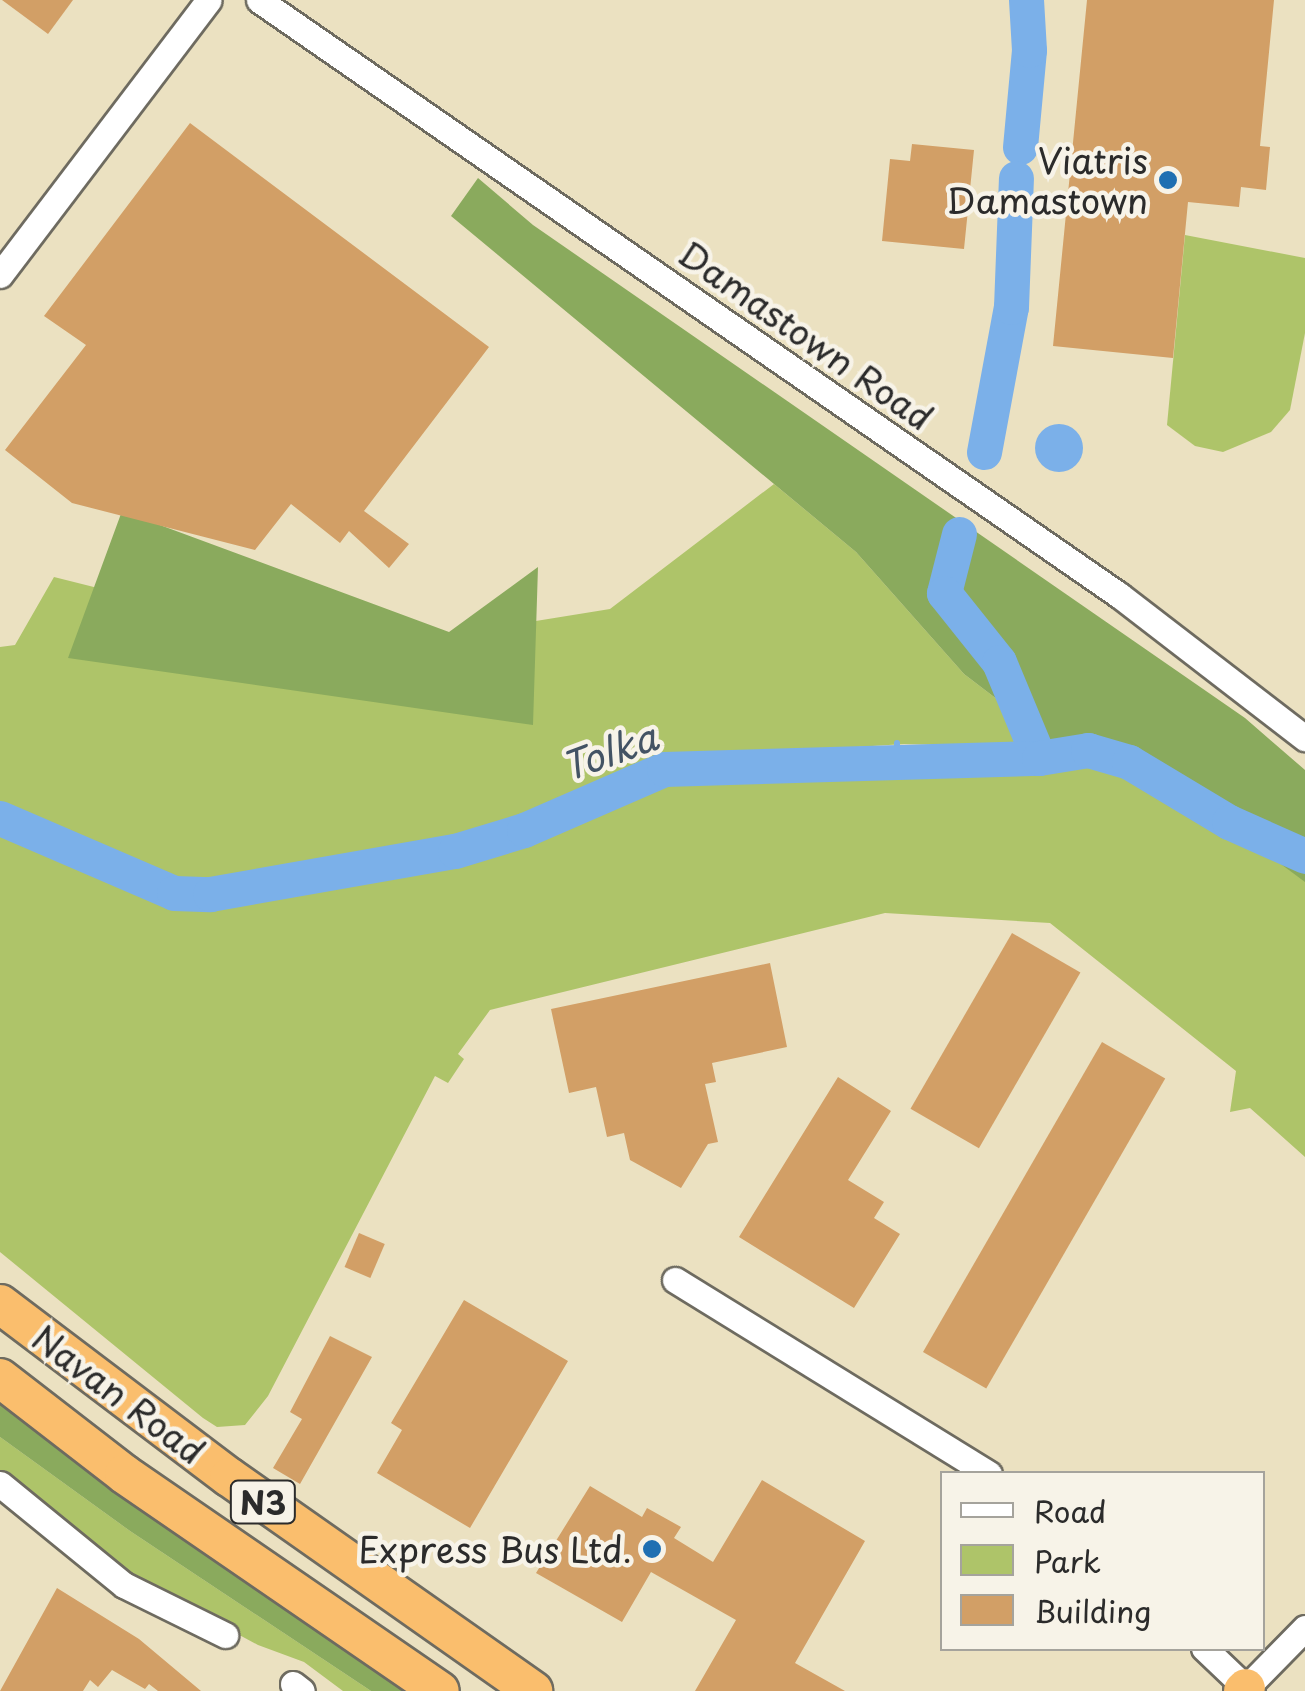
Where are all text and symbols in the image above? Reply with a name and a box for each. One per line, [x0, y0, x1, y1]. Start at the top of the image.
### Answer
place label: Viatris Damastown [946, 139, 1148, 221]
marker: Viatris Damastown [1157, 169, 1179, 191]
street label: Damastown Road [672, 232, 940, 438]
water label: Tolka [555, 713, 663, 789]
street label: Navan Road [25, 1316, 213, 1472]
legend [940, 1471, 1265, 1651]
road number: N3 [228, 1475, 298, 1529]
text: Road [1034, 1488, 1107, 1533]
place label: Express Bus Ltd. [360, 1528, 632, 1570]
marker: Express Bus Ltd. [641, 1538, 663, 1560]
text: Park [1034, 1538, 1101, 1583]
text: Building [1034, 1588, 1151, 1633]

